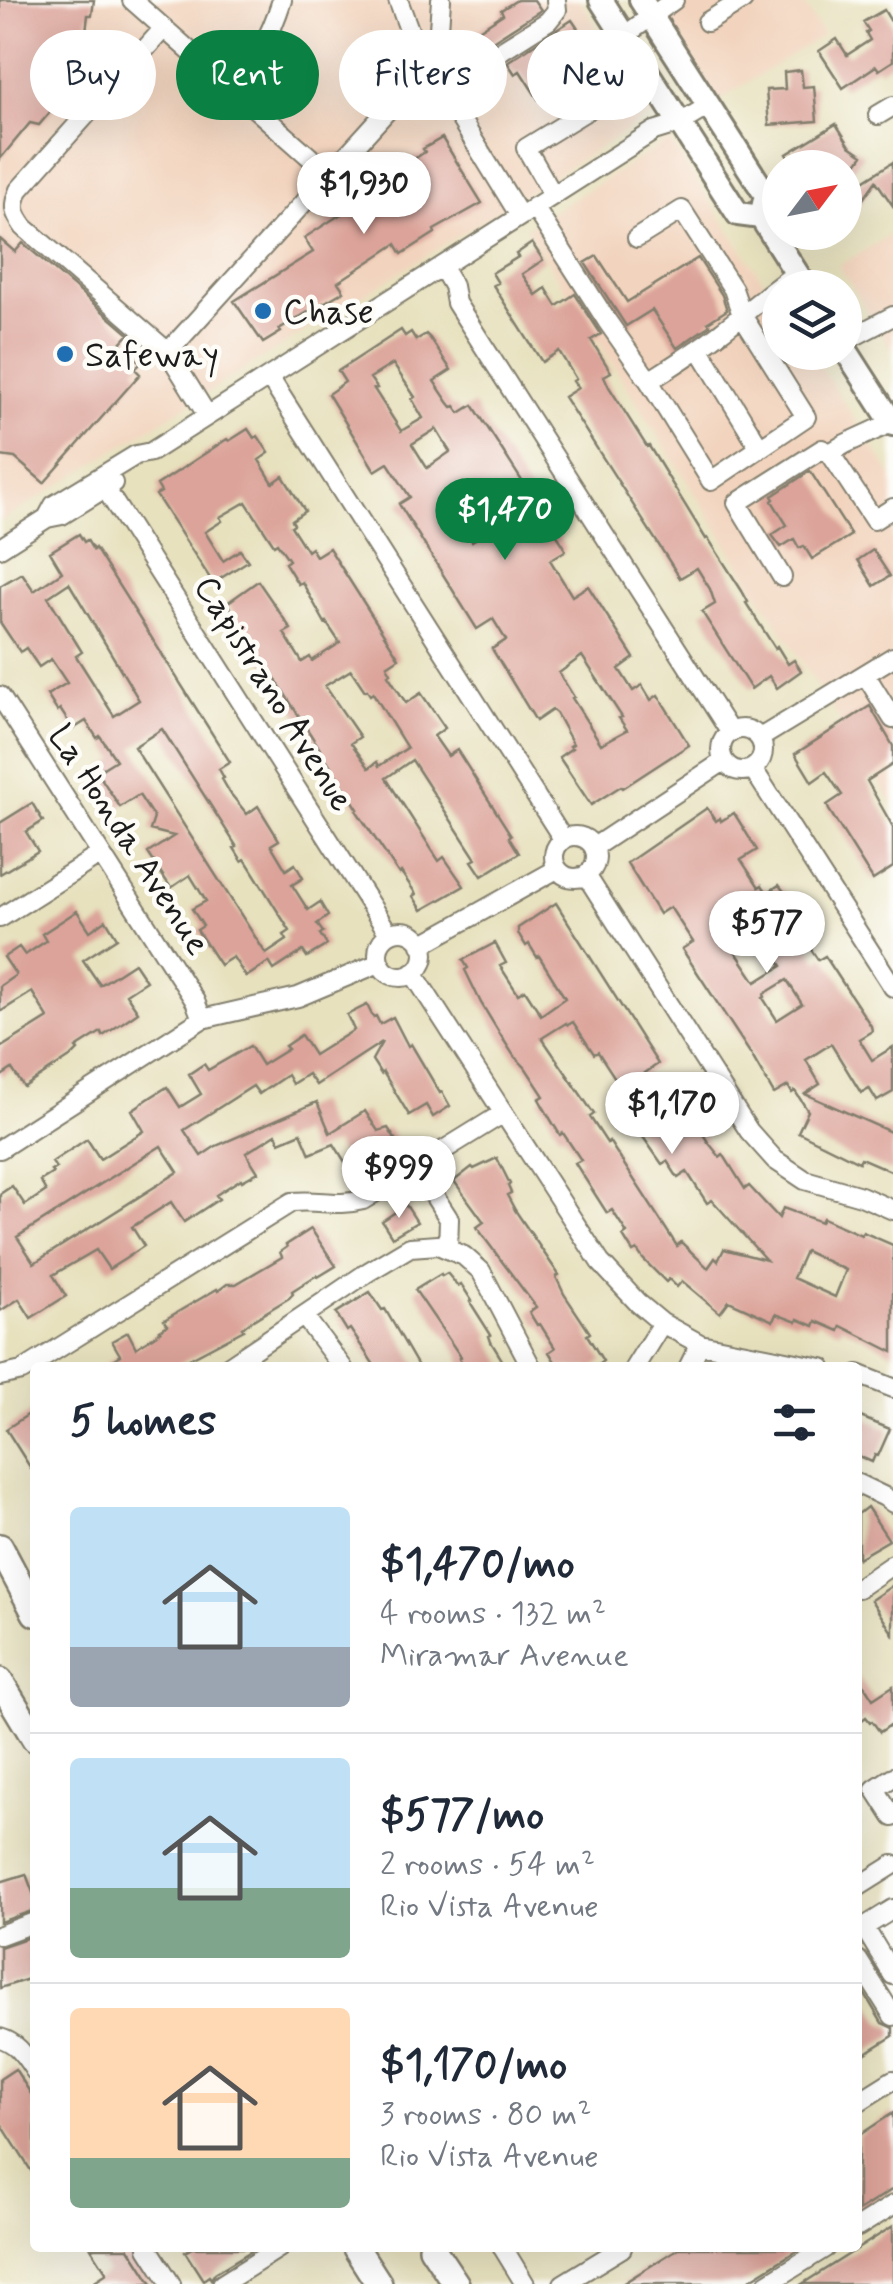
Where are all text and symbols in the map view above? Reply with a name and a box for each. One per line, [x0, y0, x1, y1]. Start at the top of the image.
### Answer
chip: Buy [30, 30, 156, 120]
chip: Rent [176, 30, 319, 120]
chip: Filters [339, 30, 507, 120]
chip: New [527, 30, 659, 120]
north arrow [762, 150, 862, 250]
map controls [762, 150, 862, 370]
pin: $1,930 [283, 152, 445, 237]
text: $1,930 [319, 163, 409, 205]
button: layers [762, 270, 862, 370]
place label: Chase [283, 290, 374, 336]
marker: Chase [252, 300, 274, 322]
place label: Safeway [85, 333, 219, 379]
marker: Safeway [54, 343, 76, 365]
pin: $1,470 [424, 478, 586, 563]
text: $1,470 [457, 489, 553, 531]
street label: Capistrano Avenue [182, 568, 364, 821]
street label: La Honda Avenue [37, 716, 220, 964]
pin: $577 [708, 891, 826, 976]
text: $577 [731, 902, 803, 944]
pin: $1,170 [591, 1072, 753, 1157]
text: $1,170 [627, 1083, 717, 1125]
pin: $999 [340, 1136, 458, 1221]
text: $999 [364, 1147, 434, 1189]
text: 5 homes [70, 1395, 216, 1450]
icon: filters [767, 1395, 822, 1450]
text: $1,470/mo [380, 1538, 575, 1593]
icon: home [150, 1547, 270, 1667]
text: 4 rooms · 132 m² [380, 1593, 606, 1635]
text: Miramar Avenue [380, 1635, 629, 1677]
text: $577/mo [380, 1789, 544, 1844]
icon: home [150, 1798, 270, 1918]
text: 2 rooms · 54 m² [380, 1844, 595, 1886]
text: Rio Vista Avenue [380, 1886, 599, 1928]
text: $1,170/mo [380, 2039, 567, 2094]
icon: home [150, 2048, 270, 2168]
text: 3 rooms · 80 m² [380, 2094, 591, 2136]
text: Rio Vista Avenue [380, 2136, 599, 2178]

